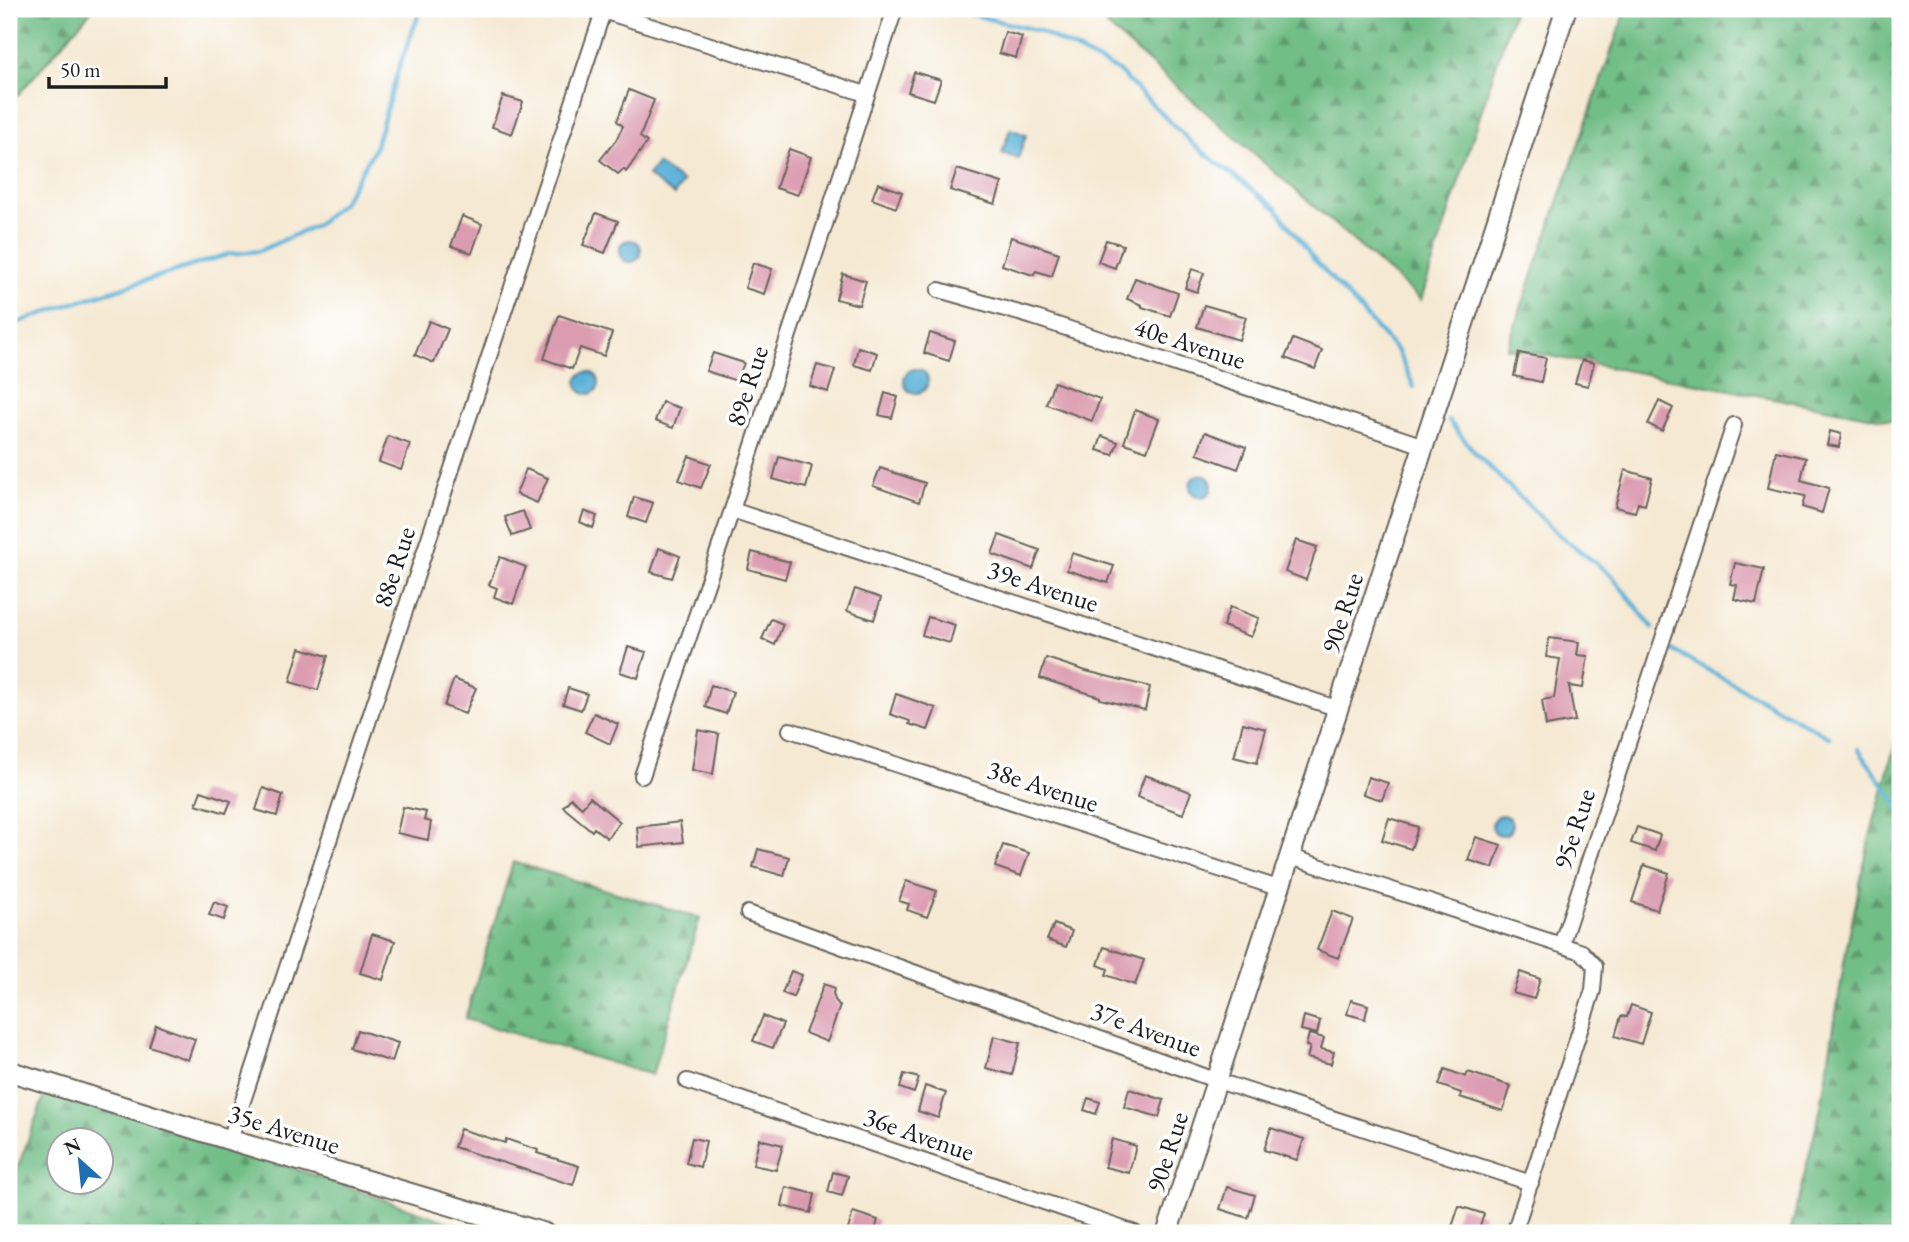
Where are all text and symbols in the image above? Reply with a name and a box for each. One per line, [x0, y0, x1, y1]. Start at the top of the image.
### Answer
scale bar [49, 46, 166, 90]
text: 50 m [60, 56, 101, 83]
street label: 40e Avenue [1130, 309, 1250, 377]
street label: 89e Rue [718, 341, 776, 431]
street label: 88e Rue [365, 522, 423, 612]
street label: 39e Avenue [983, 552, 1103, 620]
street label: 90e Rue [1313, 568, 1371, 658]
street label: 38e Avenue [983, 752, 1103, 820]
street label: 95e Rue [1545, 784, 1603, 874]
street label: 37e Avenue [1086, 993, 1206, 1065]
street label: 35e Avenue [224, 1096, 344, 1162]
street label: 36e Avenue [859, 1099, 979, 1169]
street label: 90e Rue [1138, 1107, 1196, 1197]
north arrow [46, 1126, 116, 1196]
text: N [60, 1131, 86, 1161]

